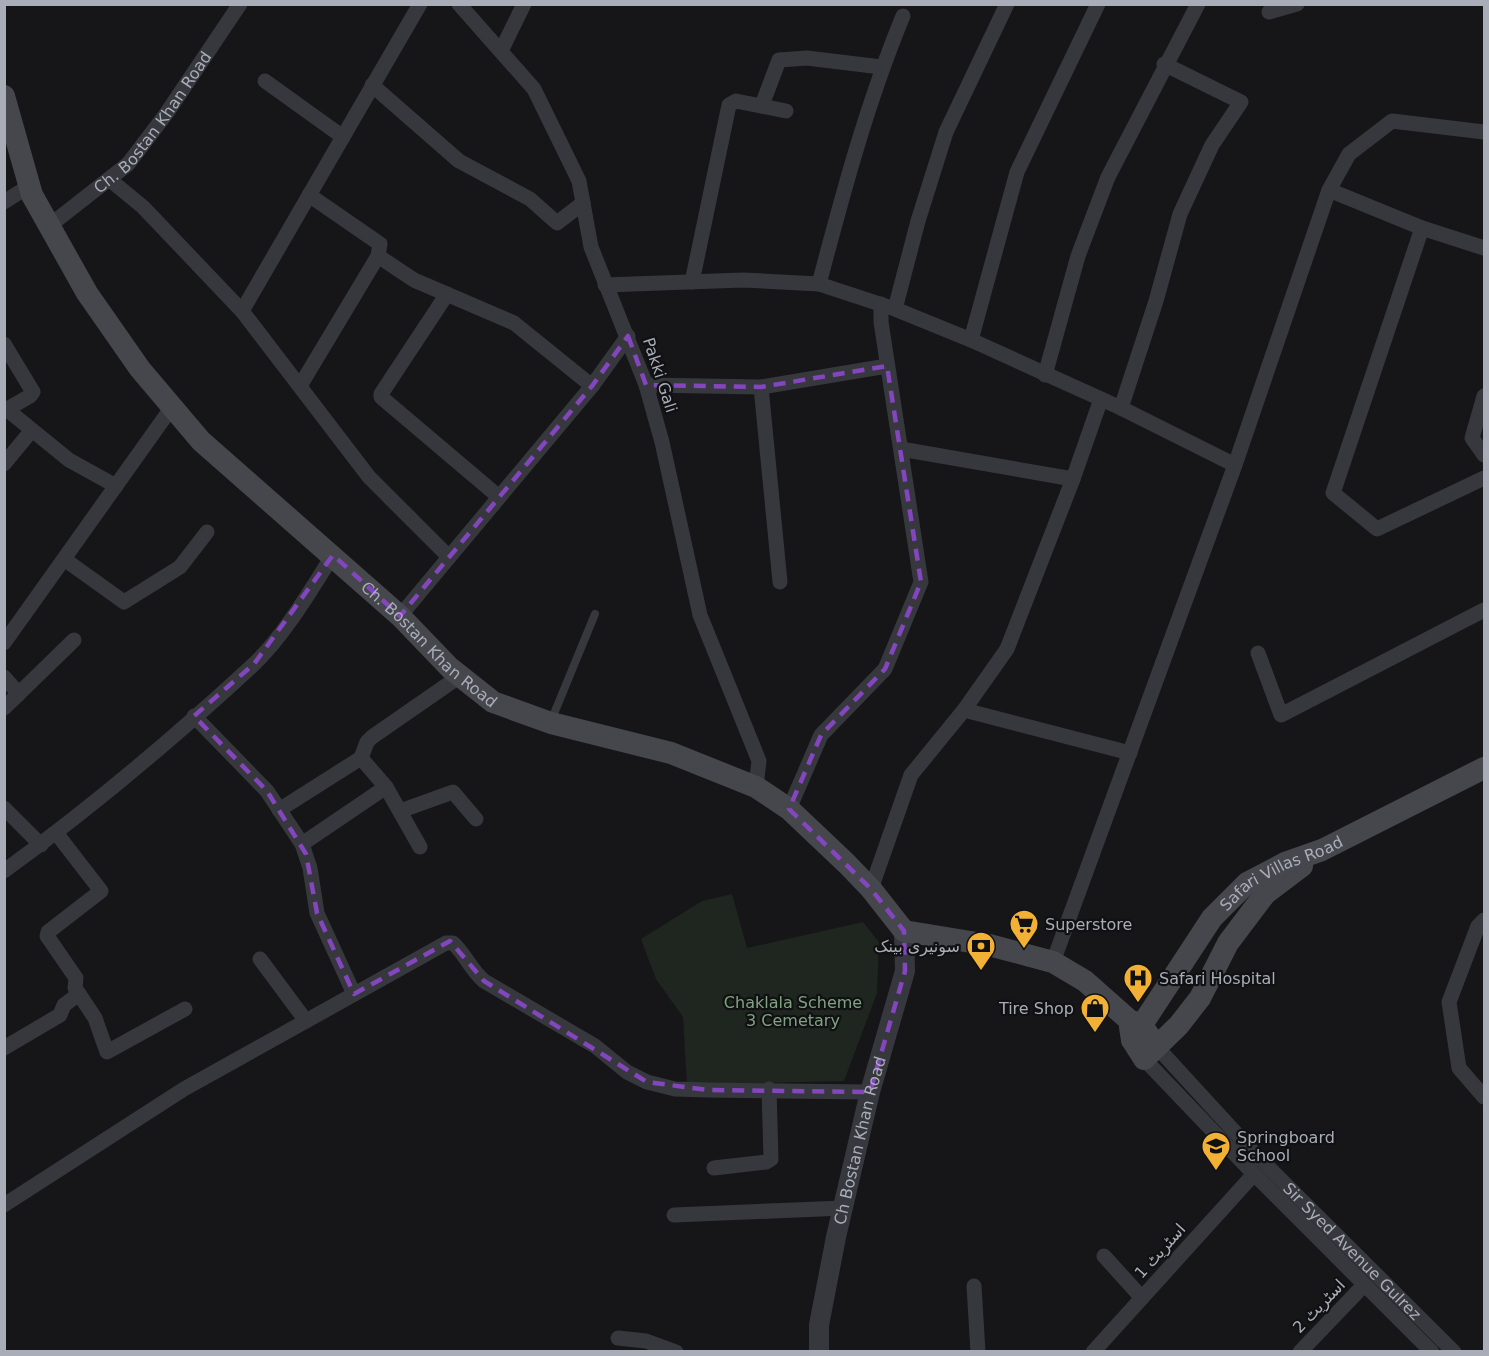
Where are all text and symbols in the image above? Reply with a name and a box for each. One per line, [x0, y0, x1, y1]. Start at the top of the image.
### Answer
street label: Ch. Bostan Khan Road [90, 48, 215, 197]
street label: Pakki Gali [639, 335, 681, 415]
street label: Ch. Bostan Khan Road [358, 577, 501, 711]
street label: Safari Villas Road [1216, 832, 1346, 914]
supermarket icon: Superstore [1008, 908, 1040, 950]
place label: Superstore [1045, 915, 1132, 934]
bank icon: سونیری بینک [965, 930, 997, 972]
place label: سونیری بینک [874, 937, 960, 957]
hospital icon: Safari Hospital [1122, 962, 1154, 1004]
place label: Safari Hospital [1159, 969, 1276, 988]
shop icon: Tire Shop [1079, 992, 1111, 1034]
park label: Chaklala Scheme 3 Cemetary [724, 993, 862, 1030]
place label: Tire Shop [998, 999, 1074, 1018]
street label: Ch Bostan Khan Road [830, 1054, 889, 1226]
place label: Springboard School [1237, 1128, 1335, 1165]
school or university icon: Springboard School [1200, 1130, 1232, 1172]
street label: Sir Syed Avenue Gulrez [1279, 1178, 1425, 1324]
street label: اسٹریٹ 1 [1131, 1220, 1190, 1283]
street label: اسٹریٹ 2 [1289, 1275, 1350, 1337]

